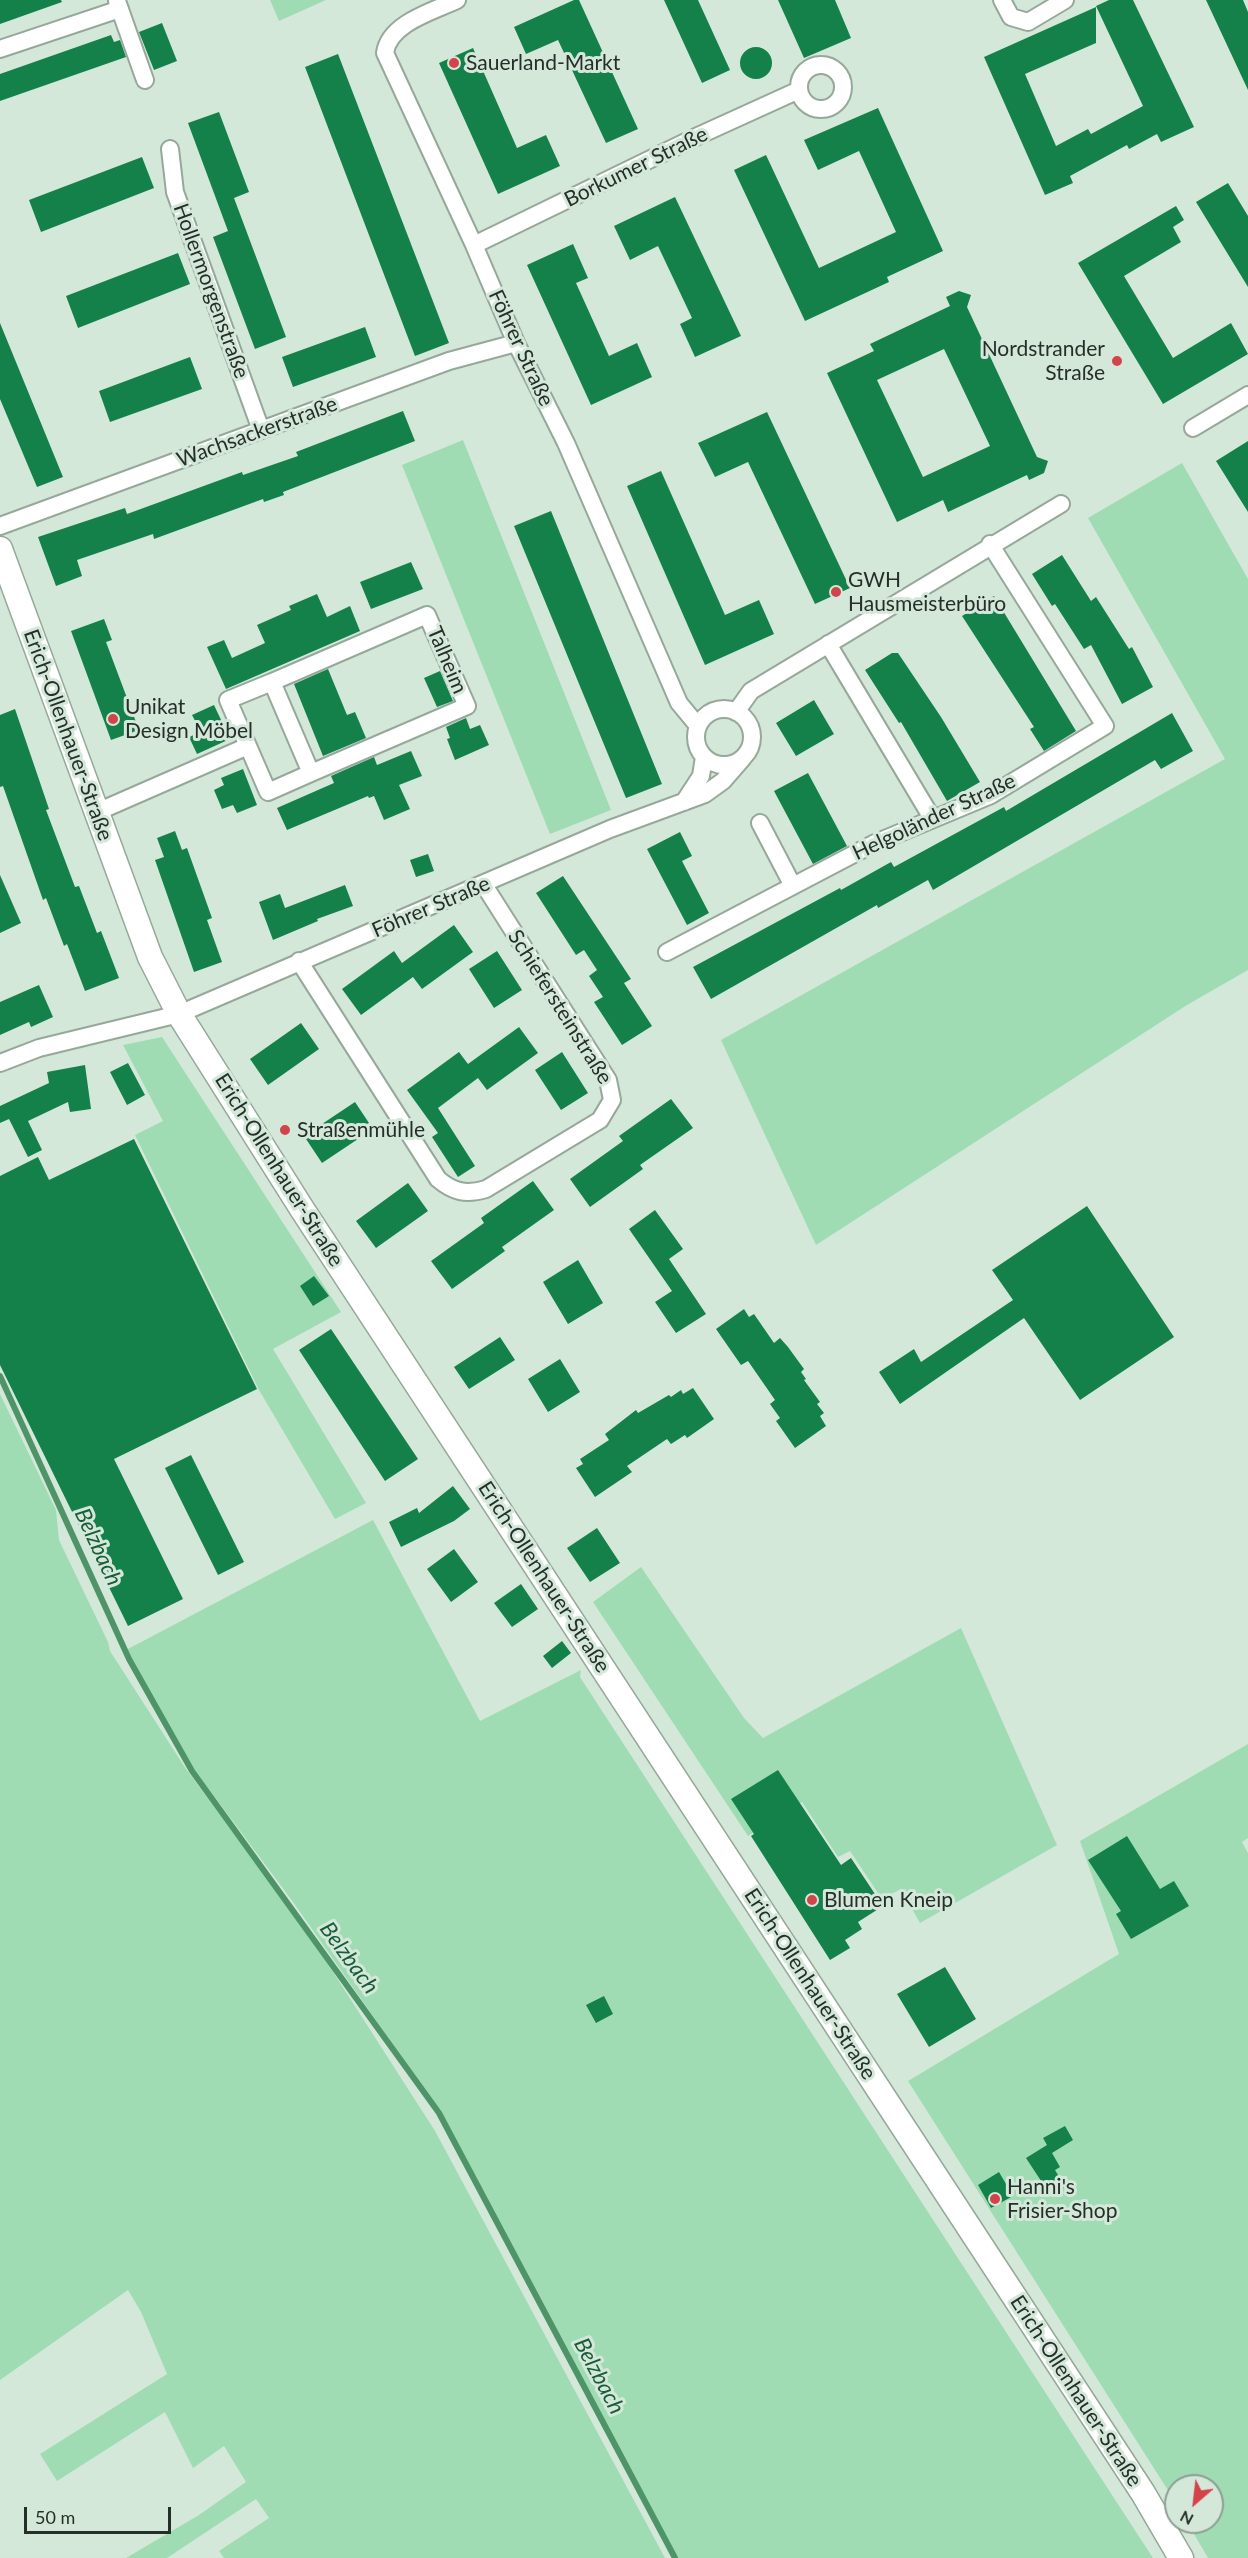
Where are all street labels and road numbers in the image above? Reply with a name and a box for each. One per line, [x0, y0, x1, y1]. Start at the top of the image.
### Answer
street label: Borkumer Straße [560, 121, 712, 213]
street label: Hollermorgenstraße [168, 200, 254, 382]
street label: Föhrer Straße [483, 286, 559, 410]
street label: Wachsackerstraße [173, 391, 341, 473]
street label: Talheim [422, 623, 472, 697]
street label: Erich-Ollenhauer-Straße [18, 626, 118, 844]
street label: Helgoländer Straße [848, 768, 1020, 866]
street label: Föhrer Straße [368, 871, 494, 943]
street label: Schiefersteinstraße [502, 925, 618, 1089]
street label: Erich-Ollenhauer-Straße [209, 1069, 349, 1271]
street label: Erich-Ollenhauer-Straße [473, 1477, 615, 1677]
street label: Erich-Ollenhauer-Straße [739, 1884, 881, 2084]
street label: Erich-Ollenhauer-Straße [1005, 2291, 1147, 2491]

